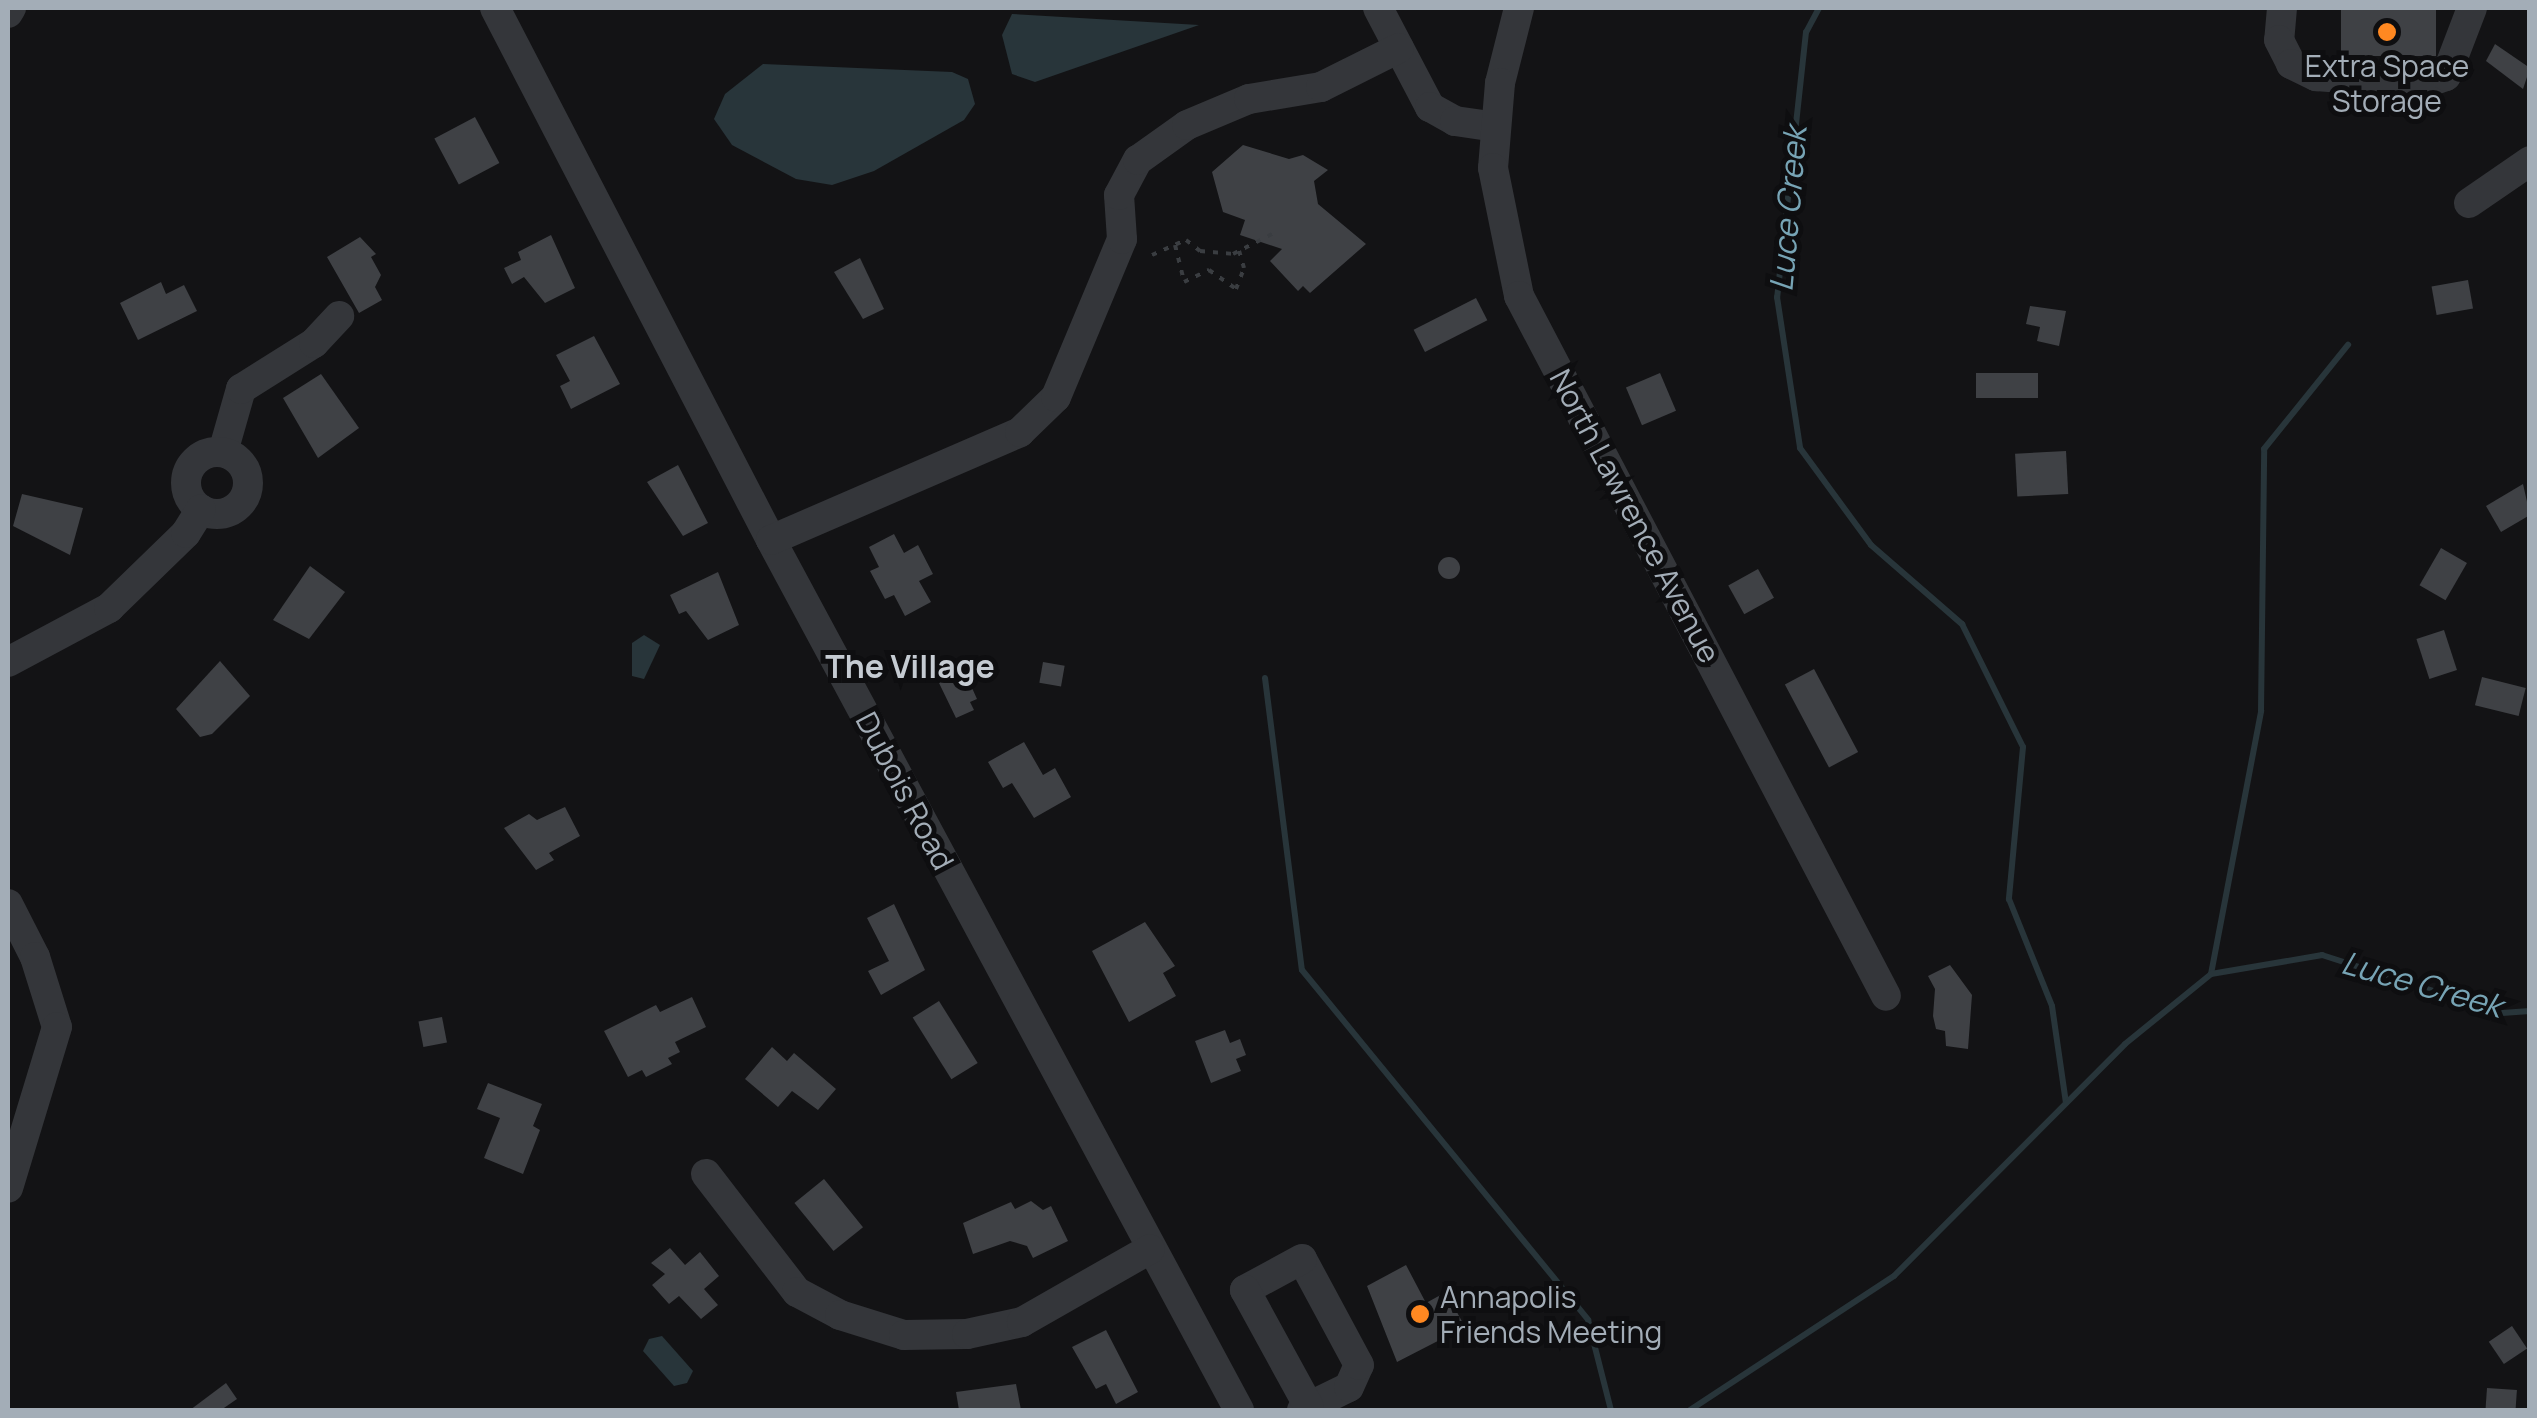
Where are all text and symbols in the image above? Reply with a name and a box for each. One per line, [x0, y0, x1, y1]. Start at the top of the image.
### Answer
marker: Extra Space Storage [2376, 21, 2398, 43]
place label: Extra Space Storage [2305, 48, 2469, 118]
water label: Luce Creek [1762, 125, 1814, 293]
street label: North Lawrence Avenue [1542, 363, 1728, 669]
district label: The Village [825, 647, 995, 685]
street label: Dubois Road [848, 706, 962, 876]
water label: Luce Creek [2337, 943, 2507, 1025]
place label: Annapolis Friends Meeting [1440, 1279, 1662, 1350]
marker: Annapolis Friends Meeting [1409, 1303, 1431, 1325]

